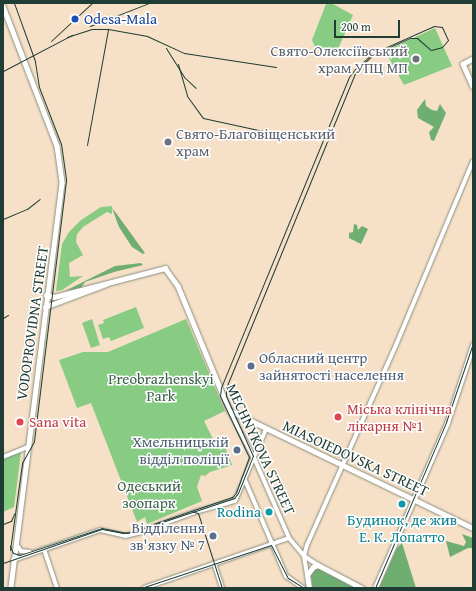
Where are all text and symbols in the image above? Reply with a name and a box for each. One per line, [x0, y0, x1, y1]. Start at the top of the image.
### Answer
place label: Odesa-Mala [84, 10, 157, 28]
scale bar [336, 12, 402, 38]
marker: Odesa-Mala [69, 13, 81, 25]
text: 200 m [341, 18, 371, 35]
place label: Свято-Олексіївський храм УПЦ МП [270, 41, 408, 76]
marker: Свято-Олексіївський храм УПЦ МП [411, 54, 421, 64]
place label: Свято-Благовіщенський храм [176, 124, 335, 159]
marker: Свято-Благовіщенський храм [163, 137, 173, 147]
street label: VODOPROVIDNA STREET [12, 245, 52, 401]
place label: Обласний центр зайнятості населення [259, 348, 404, 383]
marker: Обласний центр зайнятості населення [246, 361, 256, 371]
park label: Preobrazhenskyi Park [108, 369, 214, 404]
street label: MECHNYKOVA STREET [223, 381, 299, 517]
place label: Міська клінічна лікарня №1 [347, 399, 452, 434]
marker: Міська клінічна лікарня №1 [332, 411, 344, 423]
place label: Sana vita [29, 413, 86, 431]
marker: Sana vita [14, 416, 26, 428]
street label: MIASOIEDOVSKA STREET [280, 416, 432, 500]
place label: Хмельницькій відділ поліції [132, 432, 229, 467]
marker: Хмельницькій відділ поліції [232, 445, 242, 455]
park label: Одеський зоопарк [117, 476, 181, 511]
marker: Будинок, де жив Е. К. Лопатто [397, 499, 407, 509]
place label: Rodina [217, 503, 261, 521]
marker: Rodina [264, 507, 274, 517]
place label: Будинок, де жив Е. К. Лопатто [347, 510, 457, 545]
place label: Відділення зв'язку № 7 [130, 518, 205, 553]
marker: Відділення зв'язку № 7 [208, 531, 218, 541]

